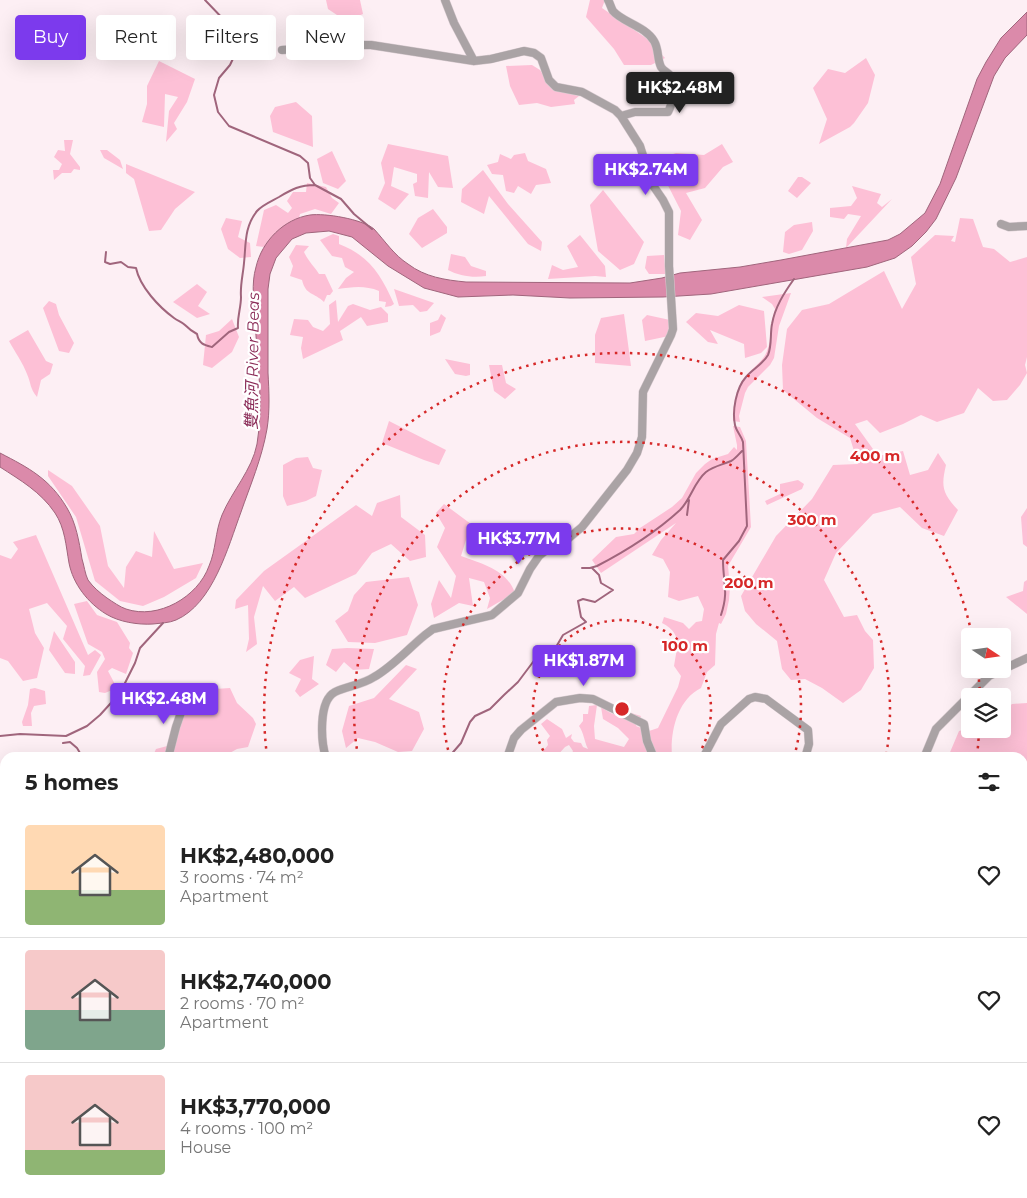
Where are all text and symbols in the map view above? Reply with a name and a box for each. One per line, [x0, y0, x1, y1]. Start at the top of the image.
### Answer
chip: Buy [15, 15, 86, 60]
chip: Rent [96, 15, 176, 60]
chip: Filters [186, 15, 276, 60]
chip: New [286, 15, 364, 60]
pin: HK$2.48M [628, 72, 732, 114]
text: HK$2.48M [637, 78, 723, 97]
pin: HK$2.74M [594, 154, 698, 196]
text: HK$2.74M [604, 160, 688, 179]
water label: 雙魚河 River Beas [242, 292, 263, 430]
text: 400 m [850, 446, 900, 465]
text: 300 m [786, 510, 837, 529]
pin: HK$3.77M [467, 522, 571, 565]
text: HK$3.77M [477, 529, 561, 548]
text: 200 m [724, 573, 774, 592]
north arrow [961, 628, 1011, 678]
map controls [961, 628, 1011, 738]
text: 100 m [662, 636, 708, 655]
pin: HK$1.87M [532, 644, 636, 687]
text: HK$1.87M [544, 651, 624, 670]
pin: HK$2.48M [112, 682, 216, 725]
button: layers [961, 688, 1011, 738]
text: HK$2.48M [121, 689, 207, 708]
centre of rings [613, 700, 631, 718]
icon: filters [975, 768, 1003, 796]
text: 5 homes [25, 770, 118, 795]
text: HK$2,480,000 [180, 843, 334, 868]
icon: home [65, 845, 125, 905]
icon: heart [975, 861, 1003, 889]
text: 3 rooms · 74 m² [180, 868, 304, 887]
text: Apartment [180, 887, 269, 906]
text: HK$2,740,000 [180, 969, 331, 994]
icon: home [65, 970, 125, 1030]
icon: heart [975, 986, 1003, 1014]
text: 2 rooms · 70 m² [180, 994, 305, 1013]
text: Apartment [180, 1013, 269, 1032]
text: HK$3,770,000 [180, 1094, 331, 1119]
icon: home [65, 1095, 125, 1155]
icon: heart [975, 1111, 1003, 1139]
text: 4 rooms · 100 m² [180, 1119, 313, 1138]
text: House [180, 1138, 231, 1157]

